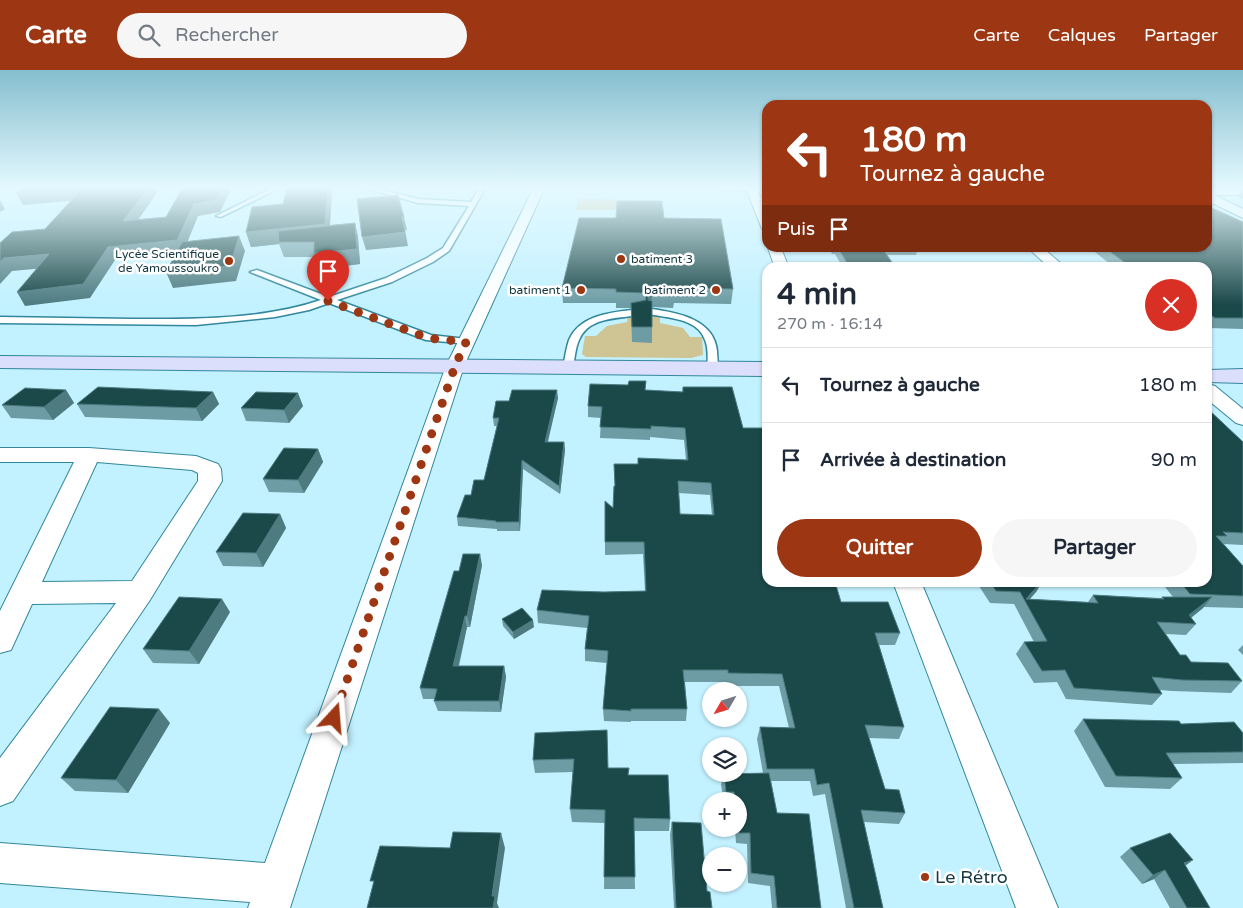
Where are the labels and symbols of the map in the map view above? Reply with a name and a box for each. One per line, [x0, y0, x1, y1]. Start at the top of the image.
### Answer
place label: Lycée Scientifique de Yamoussoukro [115, 247, 219, 275]
pin [307, 250, 349, 301]
place label: batiment 3 [631, 252, 693, 266]
marker: batiment 3 [615, 253, 627, 265]
marker: Lycée Scientifique de Yamoussoukro [223, 255, 235, 267]
place label: batiment 1 [509, 283, 571, 297]
place label: batiment 2 [644, 283, 706, 297]
marker: batiment 1 [575, 284, 587, 296]
marker: batiment 2 [710, 284, 722, 296]
north arrow [702, 682, 748, 728]
position arrow [307, 691, 359, 743]
place label: Le Rétro [935, 866, 1008, 888]
marker: Le Rétro [919, 871, 931, 883]

